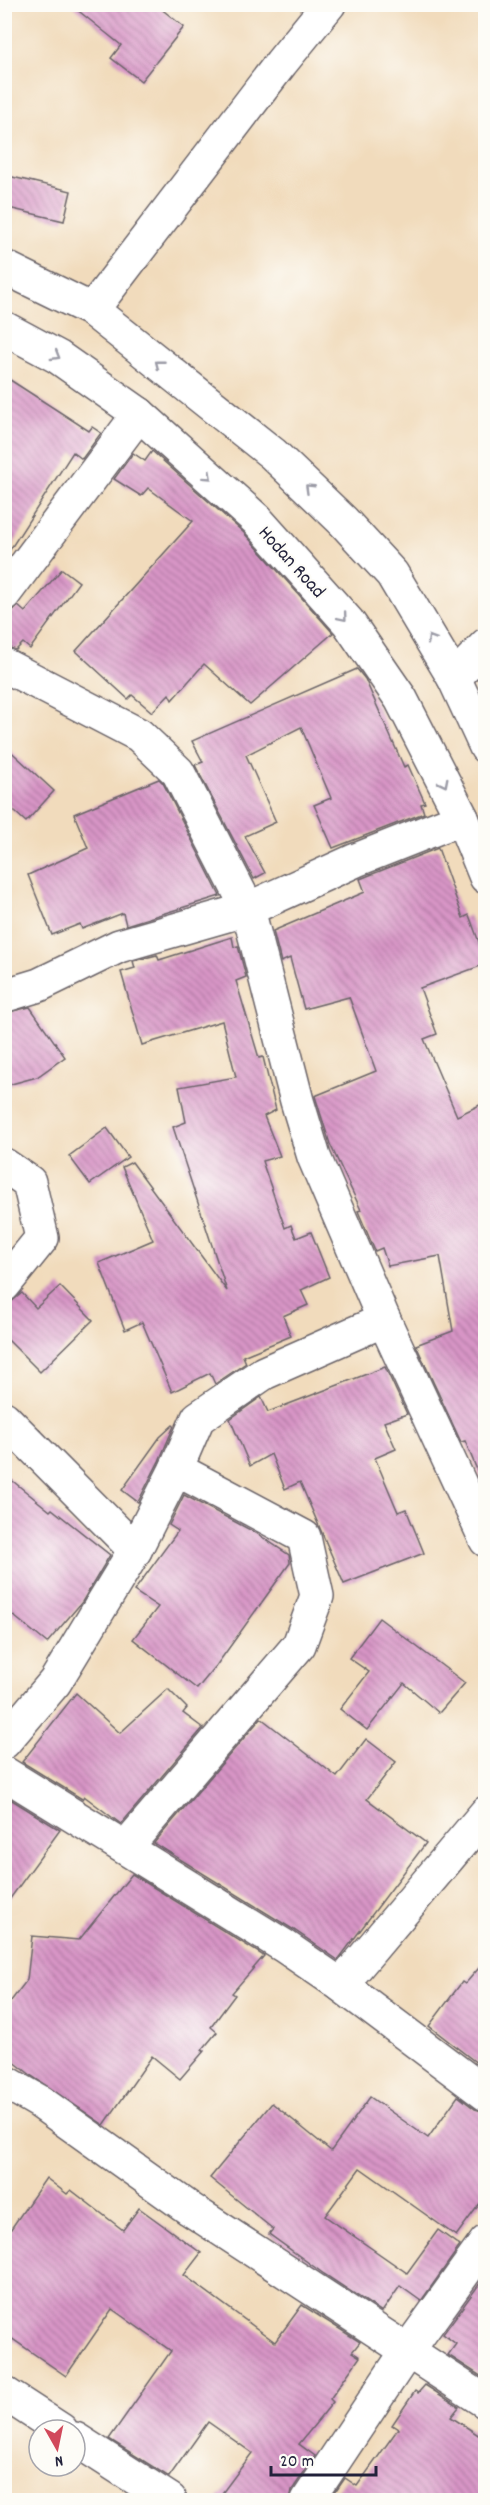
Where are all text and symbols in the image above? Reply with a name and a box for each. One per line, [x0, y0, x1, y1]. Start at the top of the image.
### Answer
one-way arrow [50, 349, 60, 360]
one-way arrow [155, 360, 166, 371]
one-way arrow [202, 469, 212, 480]
one-way arrow [305, 485, 316, 496]
street label: Hodan Road [251, 521, 331, 605]
one-way arrow [336, 610, 347, 621]
one-way arrow [426, 635, 438, 645]
one-way arrow [437, 777, 448, 788]
north arrow [27, 2418, 87, 2478]
scale bar [271, 2439, 376, 2477]
text: N [53, 2448, 65, 2472]
text: 20 m [280, 2450, 314, 2475]

